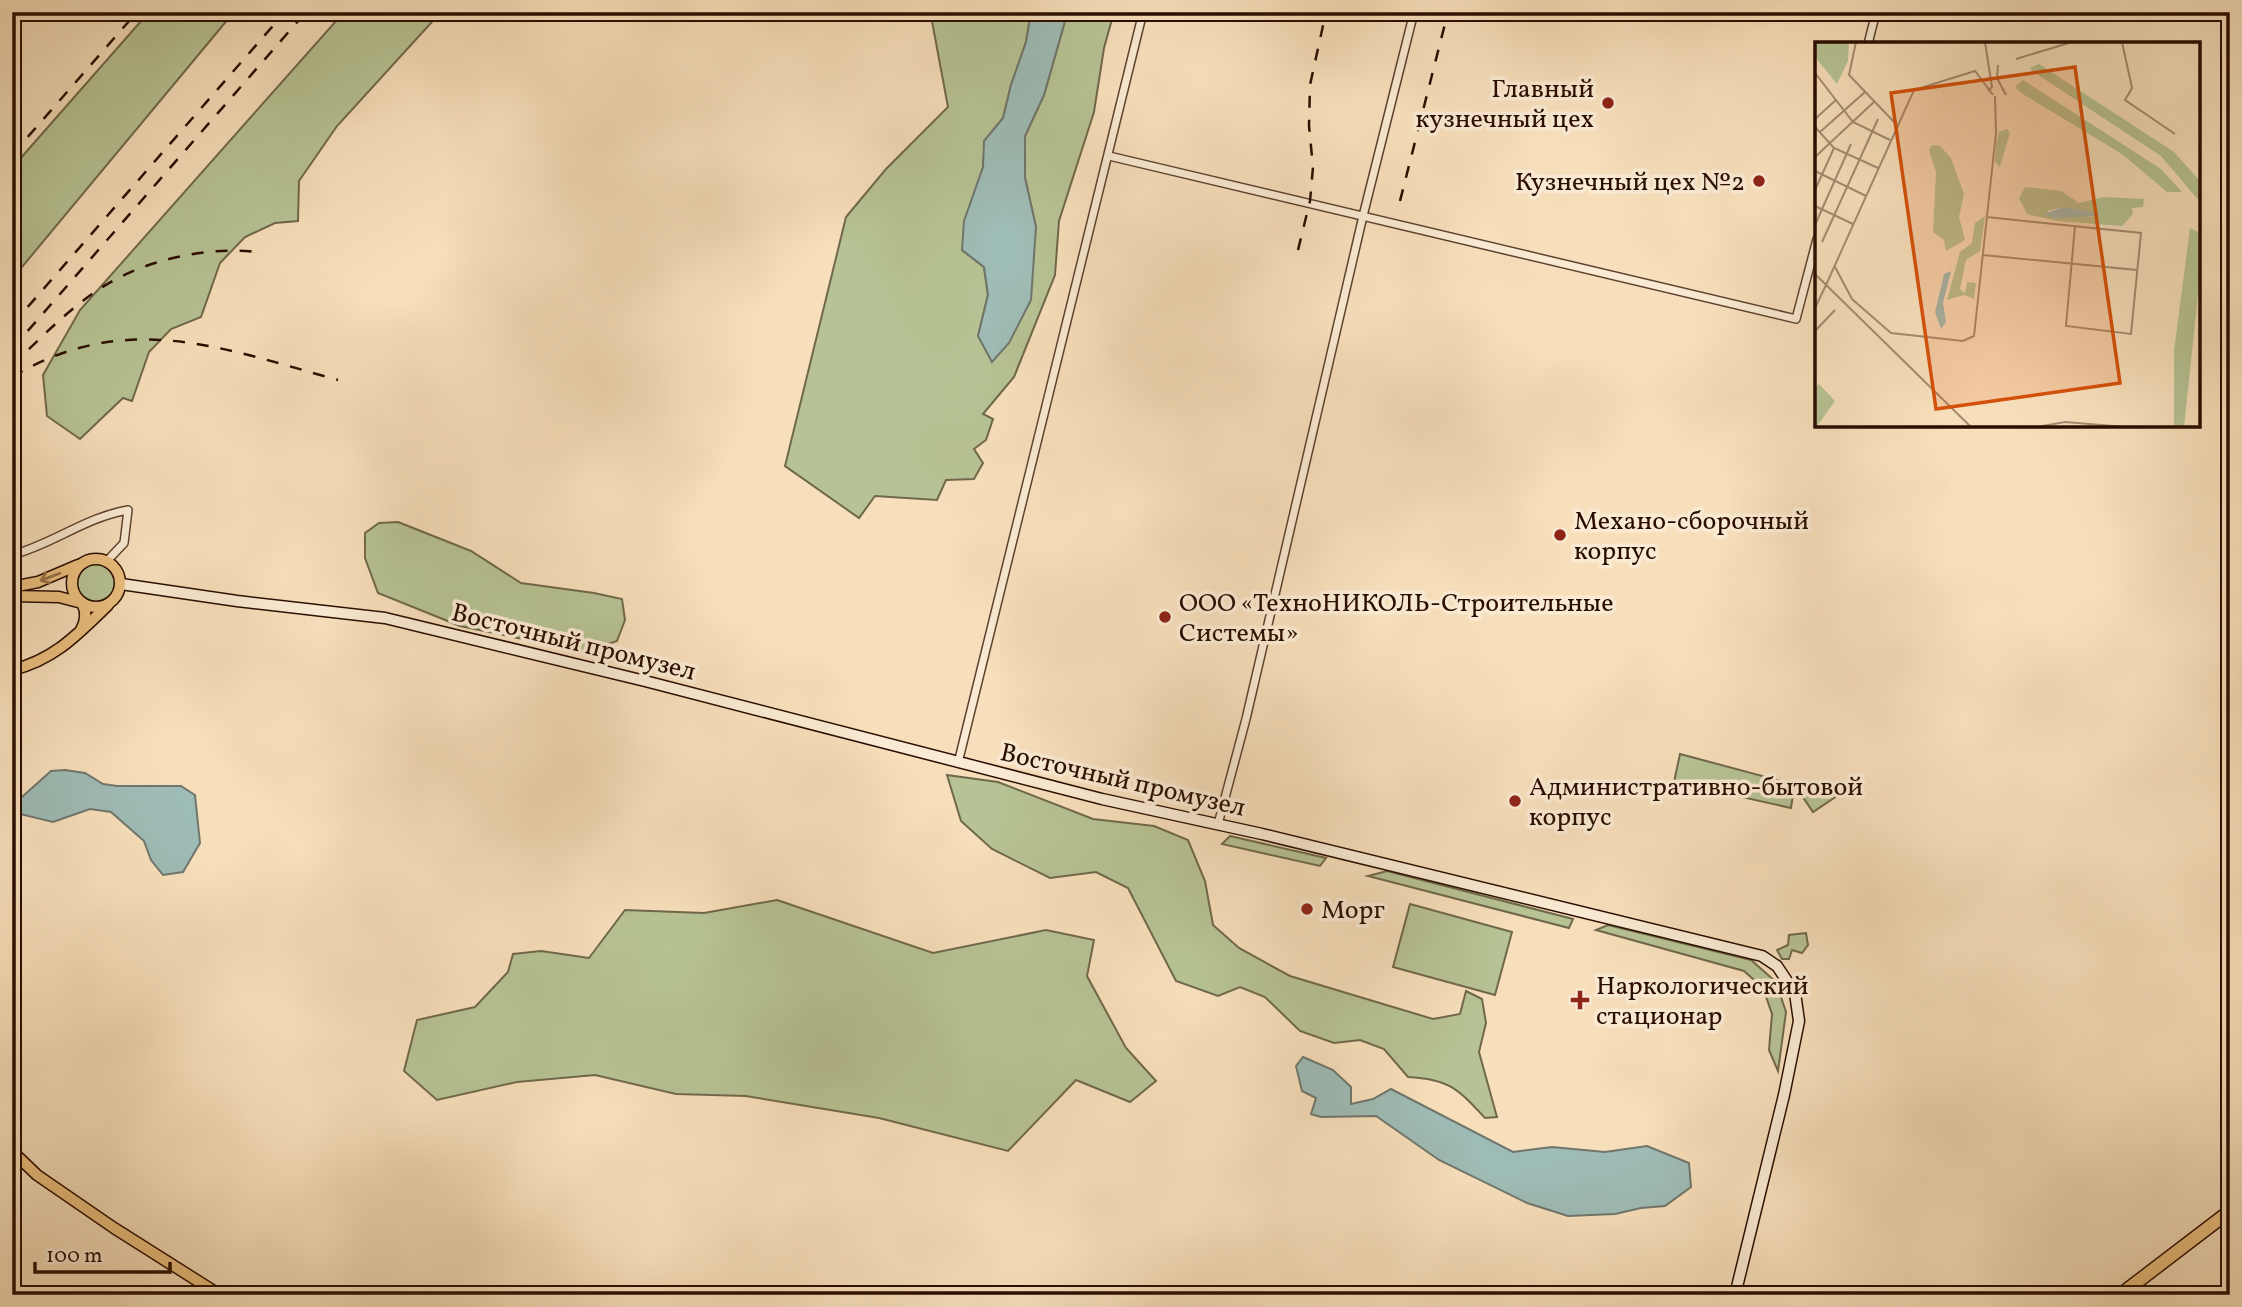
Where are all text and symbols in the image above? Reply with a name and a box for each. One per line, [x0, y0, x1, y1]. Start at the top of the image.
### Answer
inset map [1815, 42, 2200, 427]
place label: Главный кузнечный цех [1416, 72, 1594, 138]
marker: Главный кузнечный цех [1600, 95, 1616, 111]
place label: Кузнечный цех №2 [1515, 165, 1745, 201]
marker: Кузнечный цех №2 [1751, 173, 1767, 189]
place label: Механо-сборочный корпус [1574, 504, 1809, 570]
marker: Механо-сборочный корпус [1552, 527, 1568, 543]
one-way arrow [40, 572, 62, 584]
place label: ООО «ТехноНИКОЛЬ-Строительные Системы» [1179, 586, 1614, 652]
street label: Восточный промузел [448, 595, 699, 691]
marker: ООО «ТехноНИКОЛЬ-Строительные Системы» [1157, 609, 1173, 625]
street label: Восточный промузел [996, 735, 1249, 827]
place label: Административно-бытовой корпус [1529, 770, 1863, 836]
marker: Административно-бытовой корпус [1507, 793, 1523, 809]
place label: Морг [1321, 893, 1385, 929]
marker: Морг [1299, 901, 1315, 917]
place label: Наркологический стационар [1596, 969, 1809, 1035]
marker: Наркологический стационар [1570, 990, 1590, 1010]
scale bar [35, 1230, 170, 1274]
text: 100 m [46, 1242, 103, 1271]

